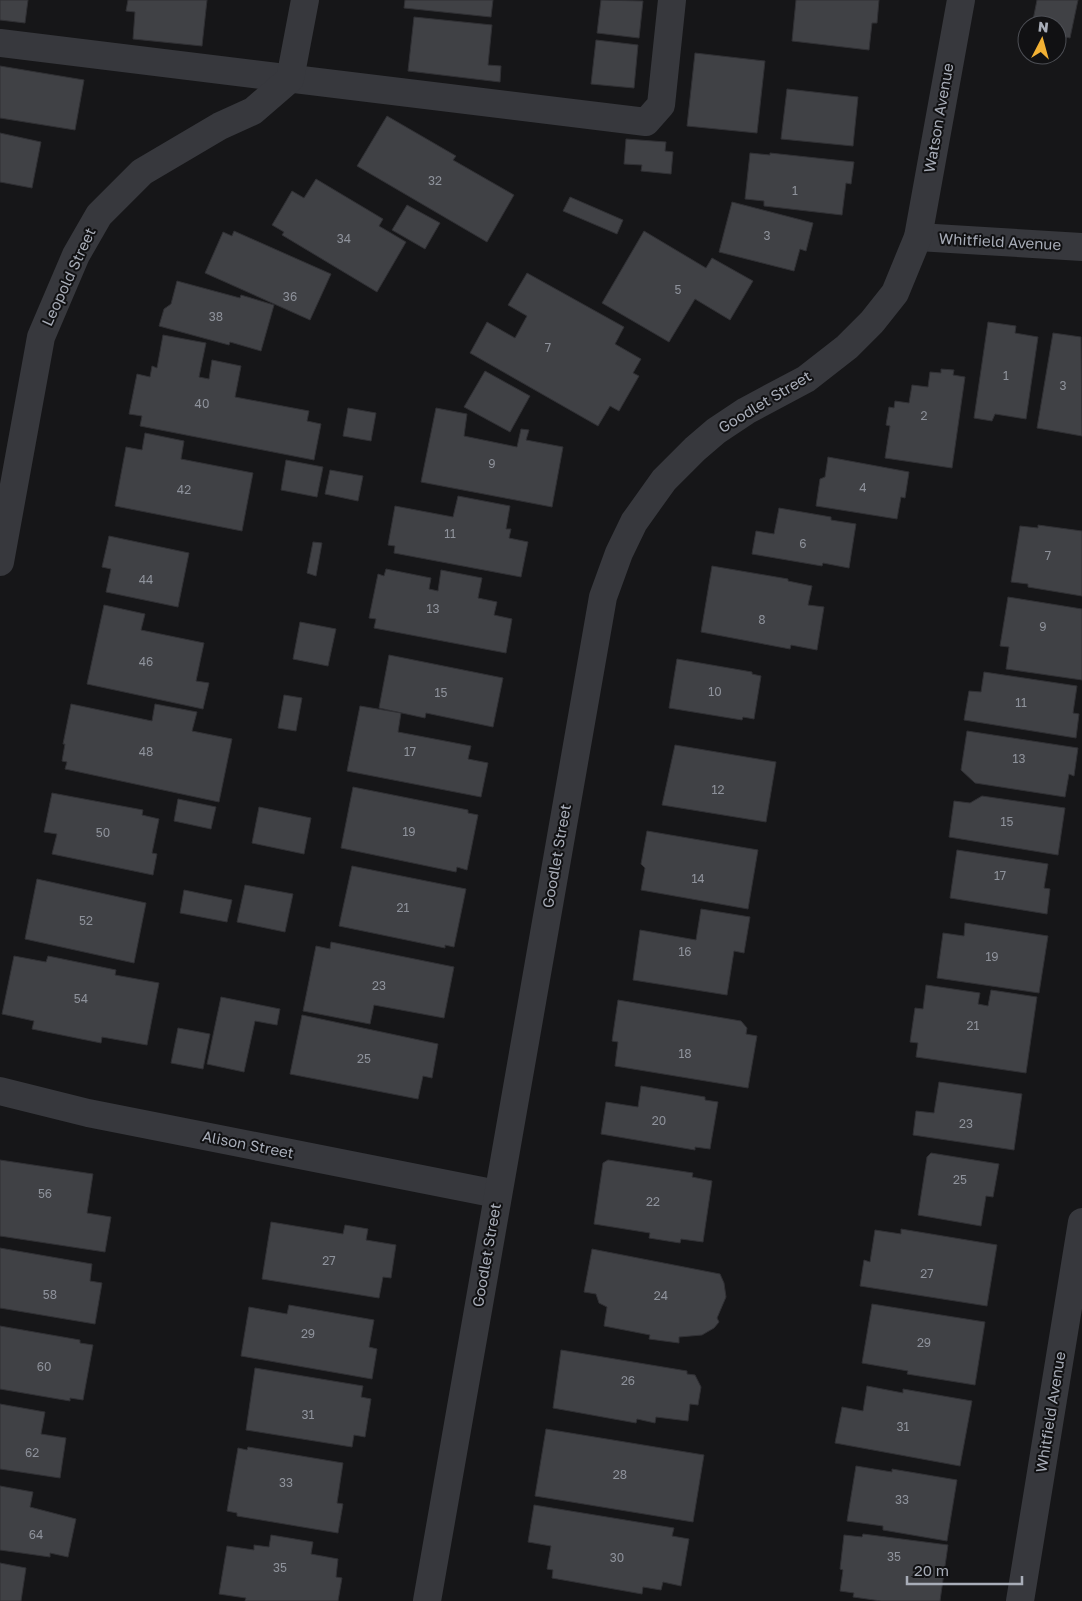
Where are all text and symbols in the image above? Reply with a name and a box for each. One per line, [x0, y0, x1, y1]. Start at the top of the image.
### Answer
north arrow [1017, 15, 1067, 65]
text: N [1037, 18, 1050, 36]
street label: Watson Avenue [920, 61, 957, 174]
house number: 32 [428, 173, 442, 188]
house number: 1 [792, 183, 798, 198]
street label: Leopold Street [37, 225, 99, 329]
house number: 3 [763, 228, 771, 243]
street label: Whitfield Avenue [938, 229, 1062, 253]
house number: 34 [337, 231, 351, 246]
house number: 5 [675, 282, 682, 297]
house number: 36 [283, 289, 297, 304]
house number: 38 [209, 309, 223, 324]
house number: 7 [545, 340, 551, 355]
street label: Goodlet Street [715, 366, 814, 436]
house number: 1 [1003, 368, 1009, 383]
house number: 3 [1059, 378, 1067, 393]
house number: 40 [195, 396, 209, 411]
house number: 2 [921, 408, 928, 423]
house number: 9 [488, 456, 496, 471]
house number: 4 [859, 480, 867, 495]
house number: 42 [177, 482, 191, 497]
house number: 11 [444, 526, 456, 541]
house number: 6 [799, 536, 807, 551]
house number: 7 [1045, 548, 1051, 563]
house number: 44 [139, 572, 153, 587]
house number: 13 [427, 601, 439, 616]
house number: 8 [758, 612, 766, 627]
house number: 9 [1039, 619, 1047, 634]
house number: 46 [139, 654, 153, 669]
house number: 10 [708, 684, 722, 699]
house number: 15 [435, 685, 447, 700]
house number: 11 [1015, 695, 1027, 710]
house number: 48 [139, 744, 153, 759]
house number: 17 [404, 744, 416, 759]
house number: 13 [1013, 751, 1025, 766]
house number: 12 [712, 782, 724, 797]
street label: Goodlet Street [538, 802, 574, 909]
house number: 15 [1001, 814, 1013, 829]
house number: 19 [402, 824, 416, 839]
house number: 50 [96, 825, 110, 840]
house number: 17 [994, 868, 1006, 883]
house number: 14 [691, 871, 705, 886]
house number: 21 [397, 900, 410, 915]
house number: 52 [79, 913, 93, 928]
house number: 16 [678, 944, 692, 959]
house number: 19 [985, 949, 999, 964]
house number: 23 [372, 978, 386, 993]
house number: 54 [74, 991, 88, 1006]
house number: 21 [967, 1018, 980, 1033]
house number: 18 [678, 1046, 692, 1061]
house number: 25 [357, 1051, 371, 1066]
house number: 20 [652, 1113, 666, 1128]
house number: 23 [959, 1116, 973, 1131]
street label: Alison Street [201, 1126, 296, 1162]
house number: 25 [953, 1172, 967, 1187]
house number: 56 [38, 1186, 52, 1201]
house number: 22 [646, 1194, 660, 1209]
street label: Goodlet Street [468, 1201, 504, 1308]
house number: 27 [322, 1253, 336, 1268]
house number: 27 [920, 1266, 934, 1281]
house number: 58 [43, 1287, 57, 1302]
house number: 24 [654, 1288, 668, 1303]
house number: 29 [301, 1326, 315, 1341]
house number: 29 [917, 1335, 931, 1350]
street label: Whitfield Avenue [1032, 1350, 1069, 1474]
house number: 60 [37, 1359, 51, 1374]
house number: 26 [621, 1373, 635, 1388]
house number: 31 [302, 1407, 315, 1422]
house number: 31 [897, 1419, 910, 1434]
house number: 62 [25, 1445, 39, 1460]
house number: 28 [613, 1467, 627, 1482]
house number: 33 [279, 1475, 293, 1490]
house number: 33 [895, 1492, 909, 1507]
house number: 64 [29, 1527, 43, 1542]
house number: 35 [887, 1549, 901, 1564]
house number: 30 [610, 1550, 624, 1565]
scale bar [907, 1554, 1022, 1586]
house number: 35 [273, 1560, 287, 1575]
text: 20 m [914, 1561, 949, 1579]

